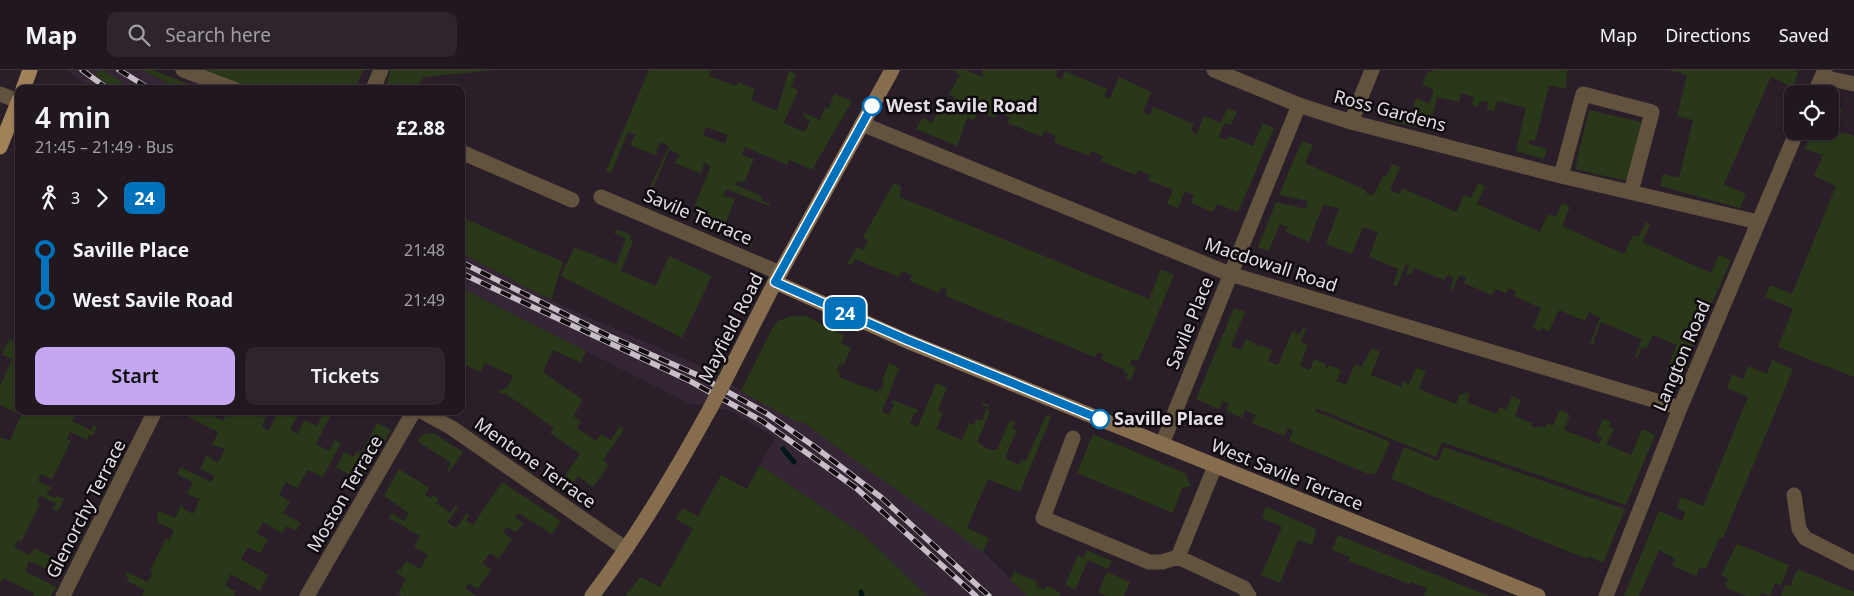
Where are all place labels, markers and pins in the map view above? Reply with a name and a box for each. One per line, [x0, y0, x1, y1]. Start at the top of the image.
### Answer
place label: West Savile Road [886, 93, 1038, 117]
marker: West Savile Road [862, 96, 882, 116]
place label: Saville Place [1114, 406, 1224, 430]
marker: Saville Place [1090, 409, 1110, 429]

